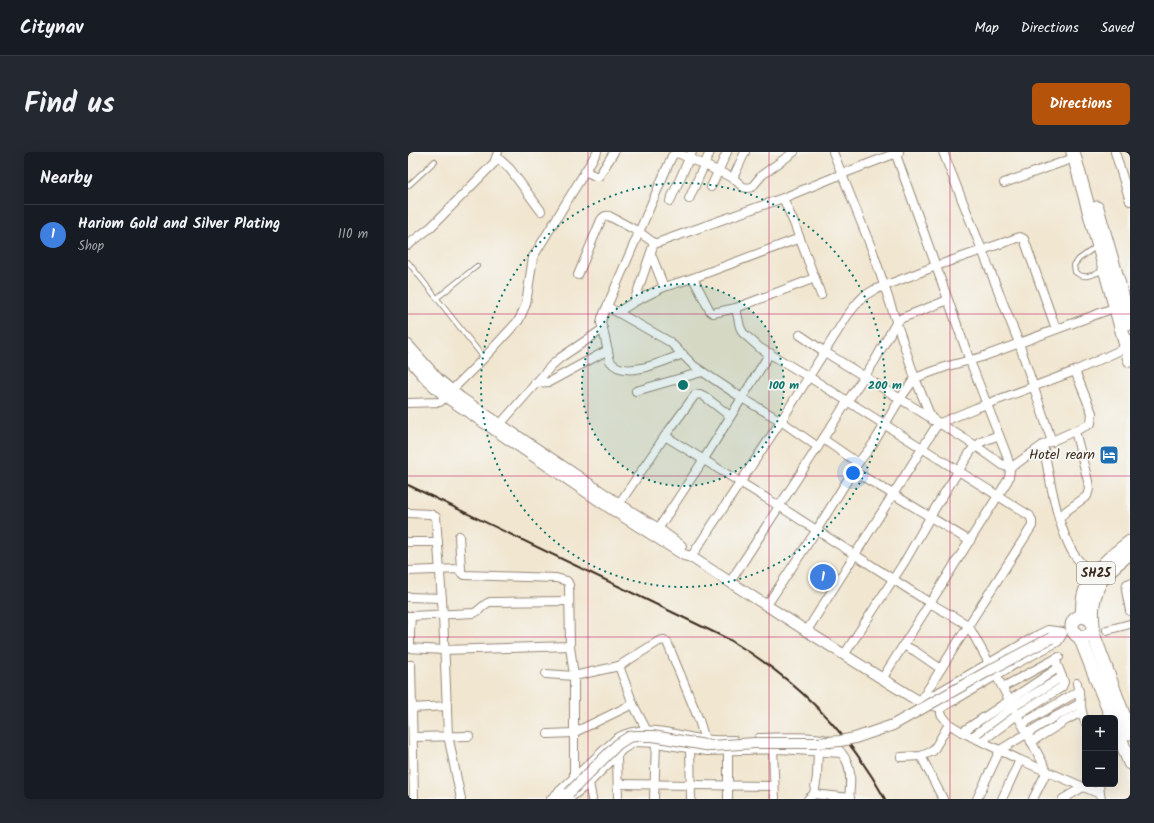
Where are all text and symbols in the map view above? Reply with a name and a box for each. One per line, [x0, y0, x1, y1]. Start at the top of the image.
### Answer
text: Citynav [20, 13, 83, 43]
text: Map [974, 17, 999, 39]
text: Directions [1021, 17, 1079, 39]
text: Saved [1101, 17, 1134, 39]
text: Find us [24, 82, 115, 127]
button: Directions [1032, 83, 1130, 125]
text: Nearby [40, 165, 92, 192]
text: Hariom Gold and Silver Plating [78, 212, 280, 236]
text: 1 [51, 224, 55, 245]
text: 110 m [338, 224, 368, 245]
text: Shop [78, 236, 104, 257]
text: 100 m [769, 376, 799, 395]
text: 200 m [868, 376, 902, 395]
centre of rings [676, 378, 690, 392]
place label: Hotel rearn [1029, 444, 1095, 466]
hotel icon: Hotel rearn [1098, 444, 1120, 466]
your location [843, 463, 863, 483]
pin: 1 [810, 562, 836, 592]
road number: SH25 [1077, 562, 1115, 584]
map controls [1082, 715, 1118, 787]
button: + [1082, 715, 1118, 751]
button: − [1082, 751, 1118, 787]

